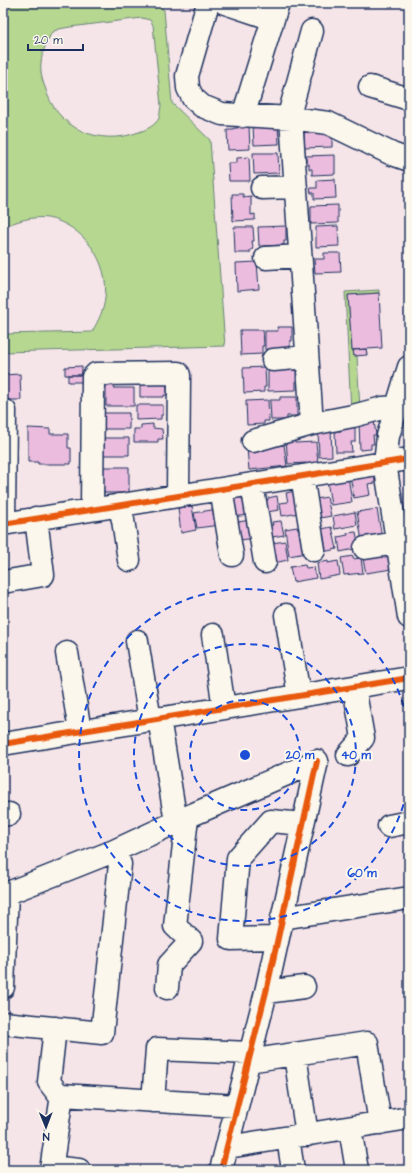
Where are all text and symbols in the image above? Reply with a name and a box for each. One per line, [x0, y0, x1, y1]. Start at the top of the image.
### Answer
scale bar [28, 26, 83, 52]
text: 20 m [34, 32, 63, 49]
text: 20 m [285, 747, 315, 764]
text: 40 m [341, 747, 372, 764]
centre of rings [238, 748, 252, 762]
text: 60 m [347, 865, 377, 882]
north arrow [26, 1107, 66, 1147]
text: N [42, 1129, 50, 1144]

